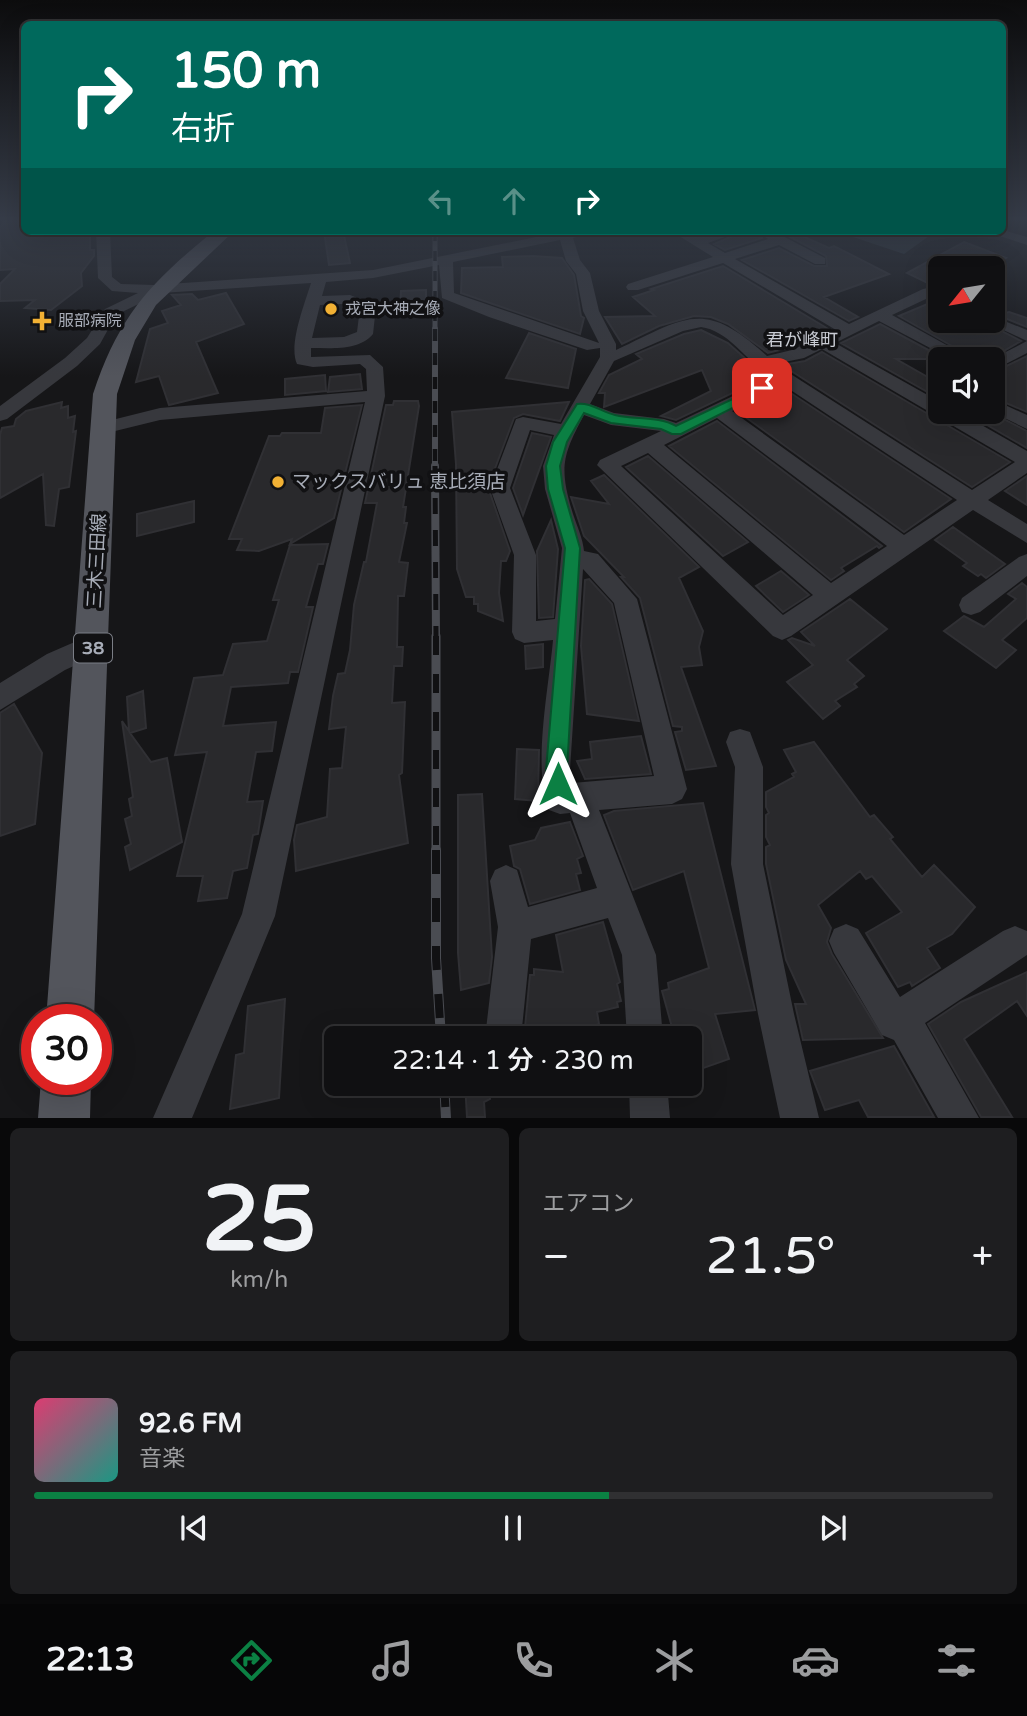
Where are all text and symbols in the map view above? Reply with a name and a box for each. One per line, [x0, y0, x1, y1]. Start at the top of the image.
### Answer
text: 150 m [171, 42, 321, 101]
icon: right [56, 49, 147, 140]
text: 右折 [171, 110, 235, 148]
icon: left [422, 182, 460, 220]
icon: ahead [495, 182, 533, 220]
icon: right [568, 182, 606, 220]
north arrow [928, 256, 1004, 332]
map controls [928, 256, 1005, 424]
place label: 戎宮大神之像 [345, 299, 441, 319]
marker: 戎宮大神之像 [323, 301, 339, 317]
marker: 服部病院 [32, 311, 52, 331]
place label: 服部病院 [58, 311, 122, 331]
district label: 君が峰町 [766, 329, 838, 351]
button: sound [928, 347, 1005, 424]
pin [732, 358, 792, 418]
icon: arrive [743, 369, 781, 407]
place label: マックスバリュ 恵比須店 [292, 471, 505, 493]
marker: マックスバリュ 恵比須店 [270, 474, 286, 490]
street label: 三木三田線 [84, 513, 110, 609]
road number: 38 [74, 634, 112, 662]
position arrow [521, 747, 595, 821]
speed limit sign: 30 [21, 1004, 112, 1095]
text: 22:14 · 1 分 · 230 m [392, 1045, 634, 1076]
text: 25 [202, 1165, 316, 1275]
text: エアコン [543, 1190, 635, 1218]
text: 21.5° [706, 1225, 836, 1288]
text: − [543, 1234, 570, 1280]
text: + [972, 1234, 993, 1280]
text: km/h [230, 1266, 288, 1294]
text: 92.6 FM [139, 1408, 242, 1439]
text: 音楽 [139, 1445, 185, 1473]
icon: previous [175, 1509, 213, 1547]
icon: pause [494, 1509, 532, 1547]
icon: next [814, 1509, 852, 1547]
icon: directions [227, 1636, 276, 1685]
icon: music [368, 1636, 417, 1685]
icon: phone [509, 1636, 558, 1685]
icon: climate [650, 1636, 699, 1685]
icon: car [791, 1636, 840, 1685]
icon: filters [932, 1636, 981, 1685]
text: 22:13 [46, 1641, 135, 1679]

